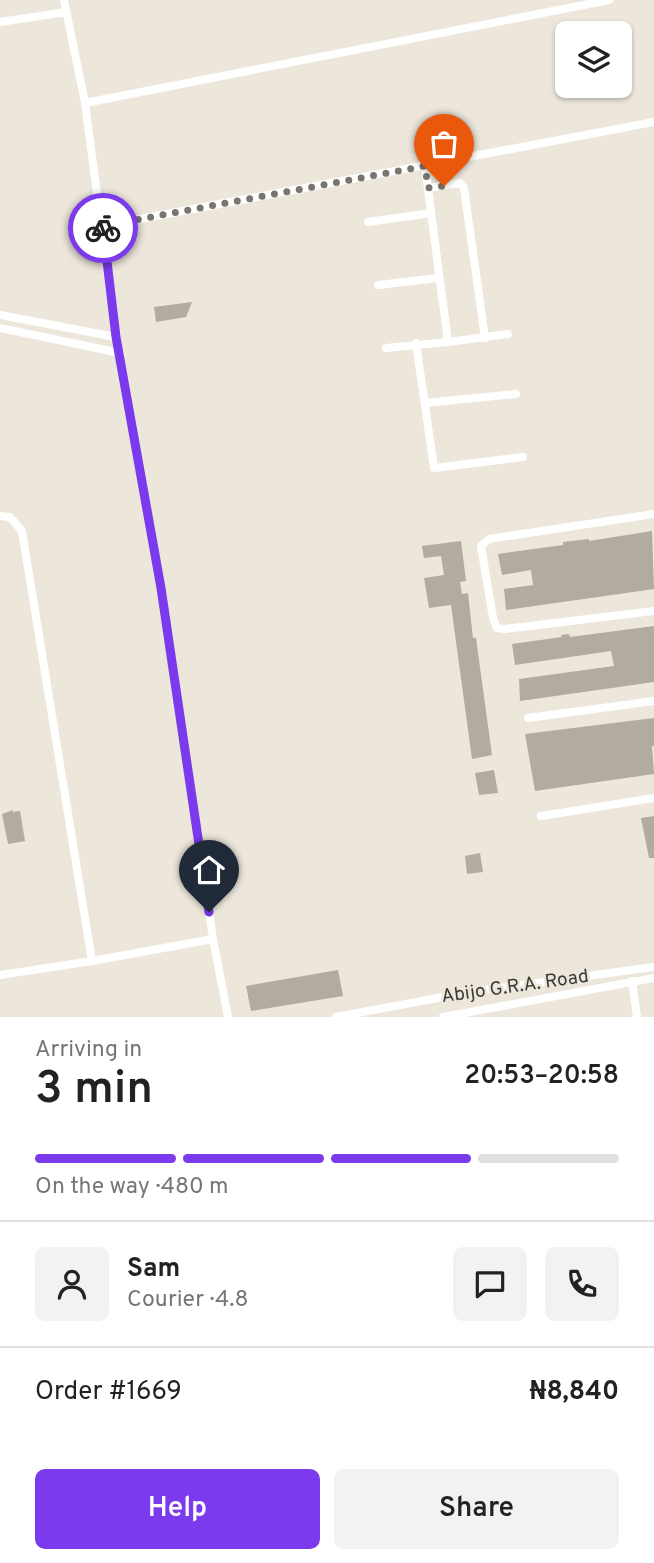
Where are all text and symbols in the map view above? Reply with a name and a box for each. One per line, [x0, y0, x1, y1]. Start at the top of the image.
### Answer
map controls [555, 21, 632, 98]
button: layers [555, 21, 632, 98]
pin [414, 114, 474, 186]
icon: bag [425, 125, 463, 163]
courier [68, 193, 138, 263]
icon: bike [84, 209, 122, 247]
pin [179, 840, 239, 912]
icon: home [190, 851, 228, 889]
street label: Abijo G.R.A. Road [440, 965, 590, 1009]
text: Arriving in [35, 1036, 142, 1065]
text: 20:53–20:58 [464, 1060, 619, 1093]
text: 3 min [35, 1061, 153, 1120]
text: On the way · 480 m [35, 1173, 229, 1202]
button: person [35, 1247, 109, 1321]
button: chat [453, 1247, 527, 1321]
button: phone [545, 1247, 619, 1321]
text: Sam [127, 1253, 180, 1286]
text: Courier · 4.8 [127, 1286, 248, 1315]
text: Order #1669 [35, 1376, 182, 1409]
text: ₦8,840 [529, 1376, 619, 1409]
button: Help [35, 1469, 320, 1549]
button: Share [334, 1469, 619, 1549]

